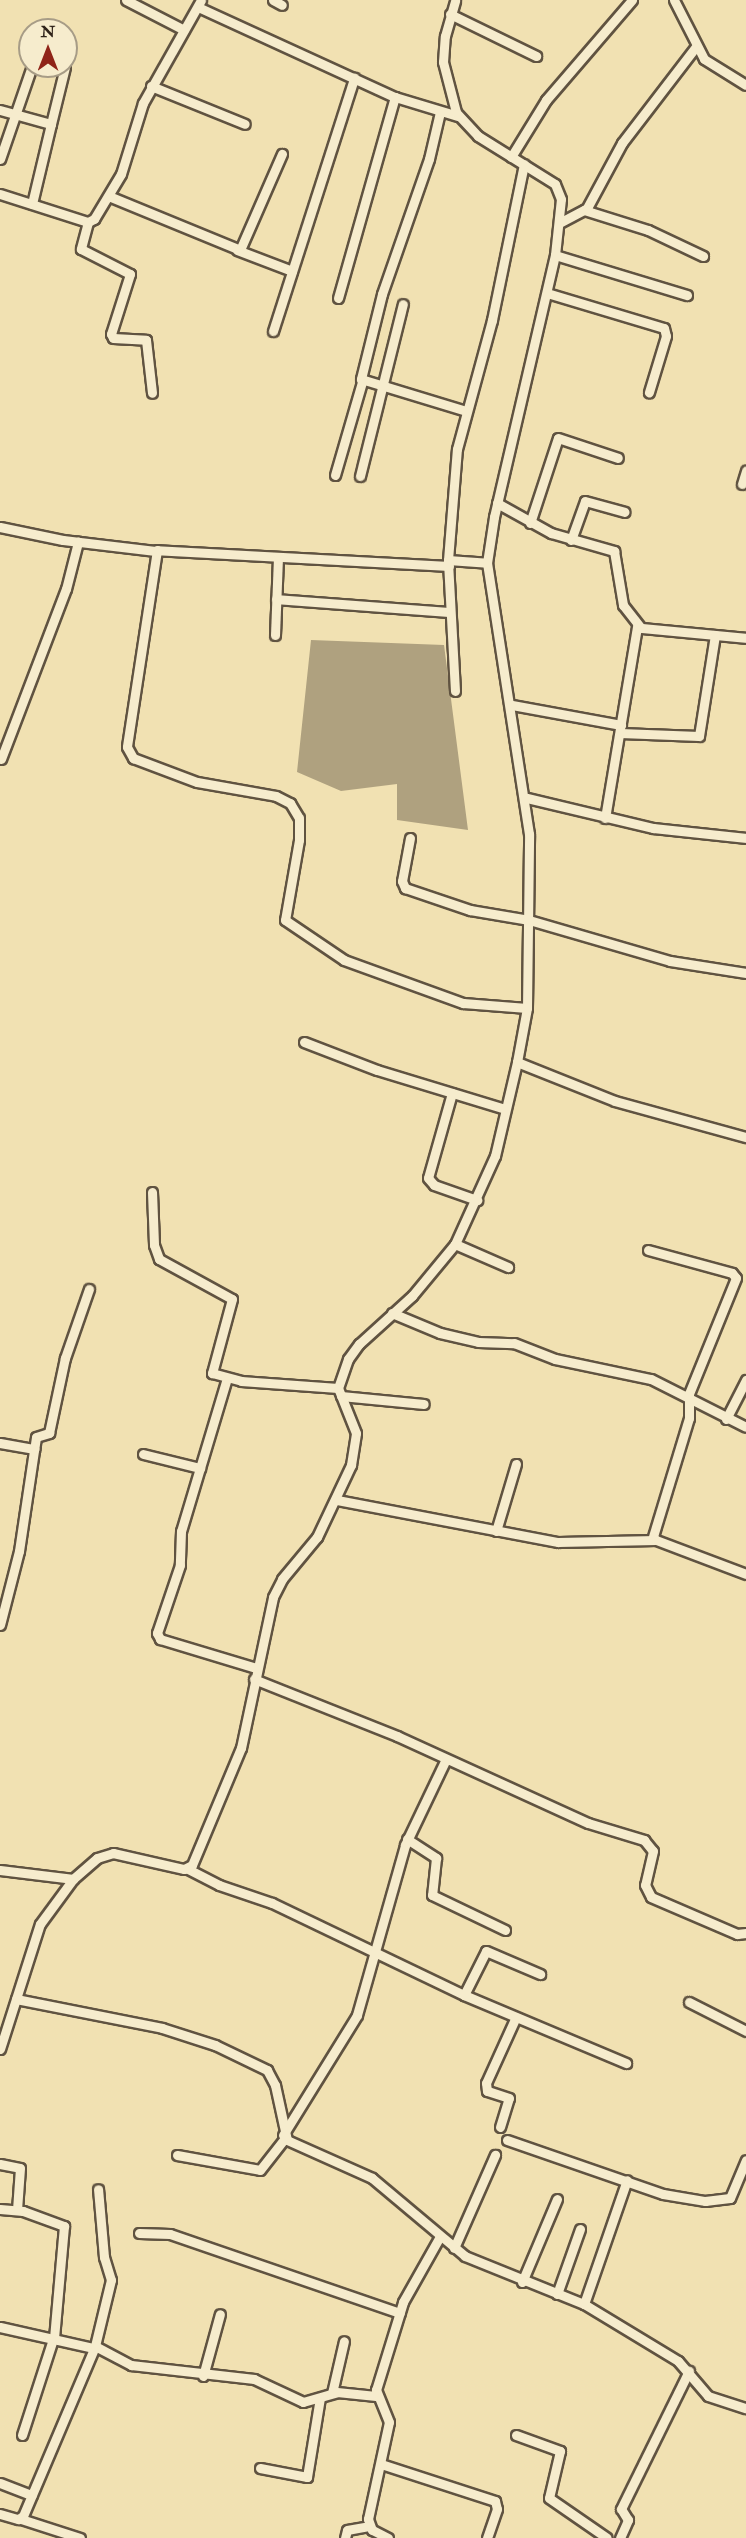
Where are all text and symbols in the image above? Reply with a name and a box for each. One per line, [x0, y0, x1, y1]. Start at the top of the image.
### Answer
north arrow [18, 18, 78, 78]
text: N [41, 22, 55, 42]

